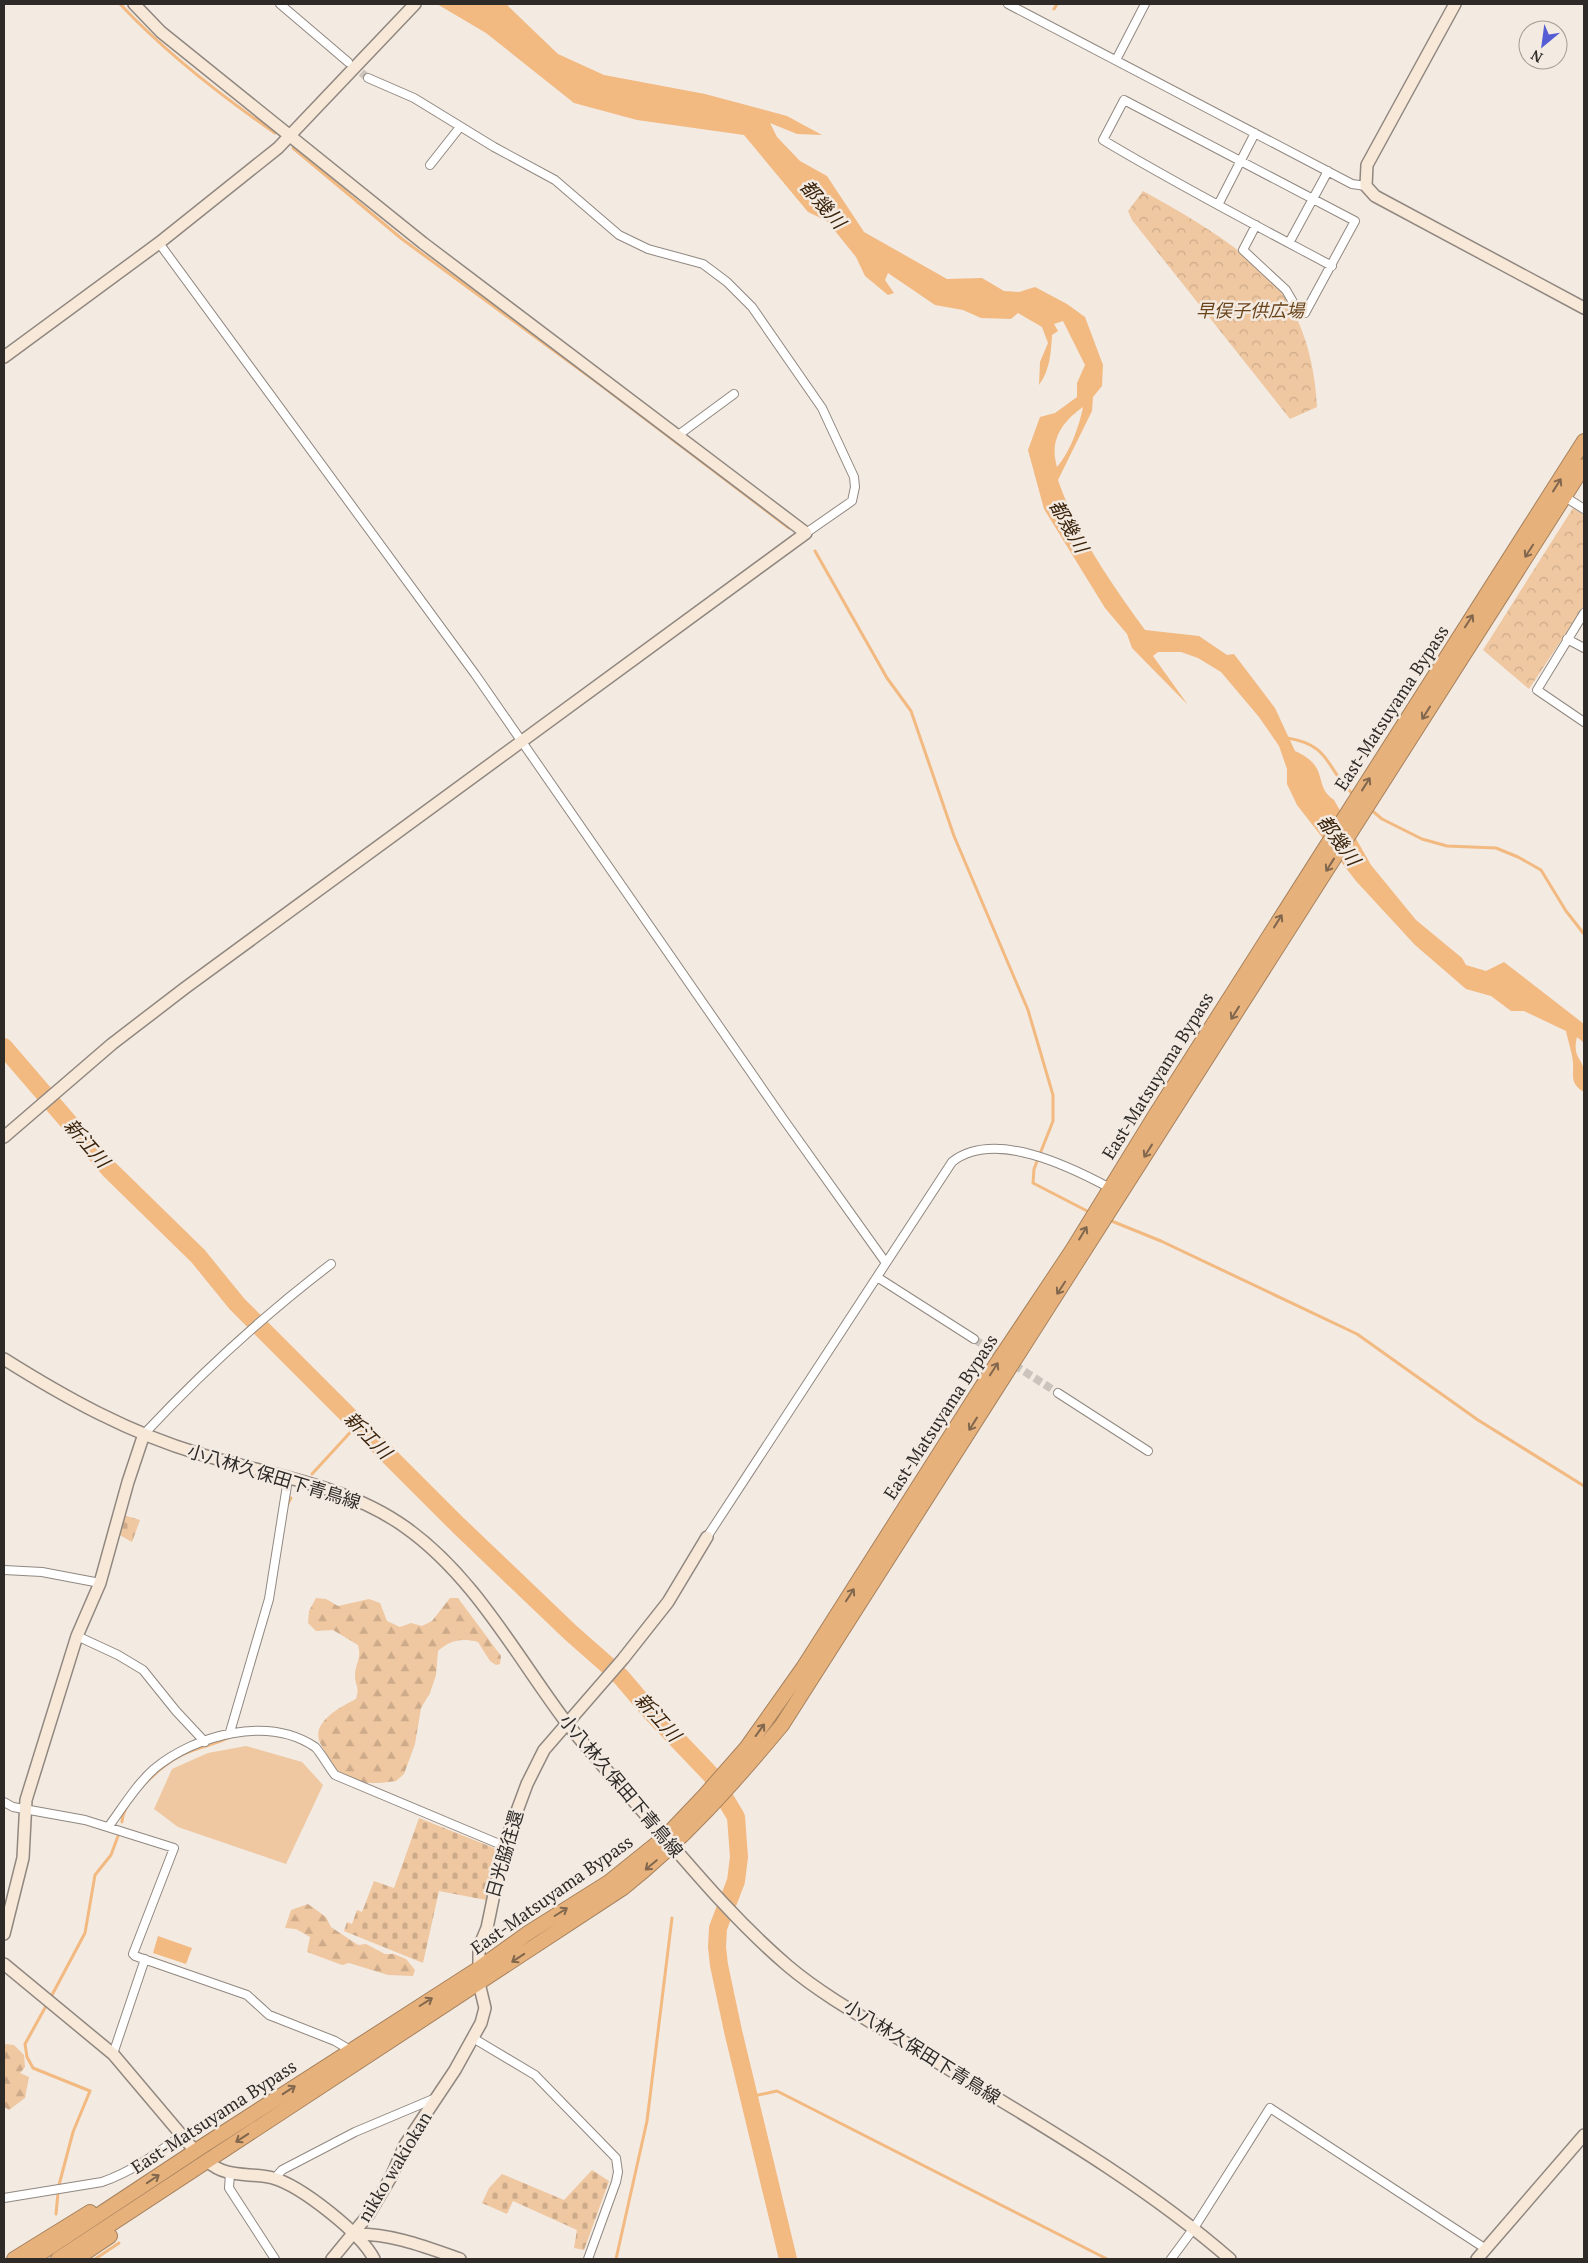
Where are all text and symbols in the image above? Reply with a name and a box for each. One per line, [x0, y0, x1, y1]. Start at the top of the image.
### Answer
north arrow [1518, 20, 1568, 70]
text: N [1527, 46, 1546, 68]
water label: 都幾川 [795, 174, 853, 235]
park label: 早俣子供広場 [1196, 298, 1306, 322]
one-way arrow [1552, 478, 1562, 492]
water label: 都幾川 [1044, 495, 1096, 558]
one-way arrow [1524, 544, 1534, 558]
one-way arrow [1465, 615, 1475, 629]
street label: East-Matsuyama Bypass [1329, 620, 1454, 795]
one-way arrow [1421, 705, 1431, 719]
one-way arrow [1360, 777, 1371, 791]
water label: 都幾川 [1313, 809, 1367, 872]
one-way arrow [1324, 857, 1334, 871]
one-way arrow [1273, 914, 1284, 928]
street label: East-Matsuyama Bypass [1096, 987, 1218, 1164]
one-way arrow [1230, 1006, 1240, 1020]
water label: 新江川 [59, 1113, 117, 1174]
one-way arrow [1143, 1143, 1153, 1157]
one-way arrow [1078, 1226, 1088, 1240]
one-way arrow [1055, 1280, 1065, 1294]
street label: East-Matsuyama Bypass [878, 1329, 1003, 1504]
one-way arrow [989, 1362, 999, 1376]
water label: 新江川 [339, 1406, 399, 1465]
one-way arrow [968, 1417, 978, 1431]
street label: 小八林久保田下青鳥線 [185, 1438, 364, 1514]
one-way arrow [845, 1588, 855, 1602]
water label: 新江川 [630, 1687, 688, 1748]
street label: 小八林久保田下青鳥線 [555, 1709, 689, 1862]
one-way arrow [755, 1723, 765, 1737]
street label: 日光脇往還 [480, 1807, 528, 1900]
street label: East-Matsuyama Bypass [466, 1829, 637, 1959]
one-way arrow [645, 1860, 658, 1871]
one-way arrow [554, 1907, 568, 1918]
one-way arrow [511, 1953, 525, 1963]
street label: 小八林久保田下青鳥線 [840, 1993, 1005, 2109]
one-way arrow [418, 1997, 432, 2007]
street label: East-Matsuyama Bypass [126, 2054, 301, 2179]
one-way arrow [282, 2085, 296, 2095]
street label: nikko wakiokan [352, 2107, 437, 2226]
one-way arrow [236, 2133, 250, 2143]
one-way arrow [146, 2174, 160, 2184]

